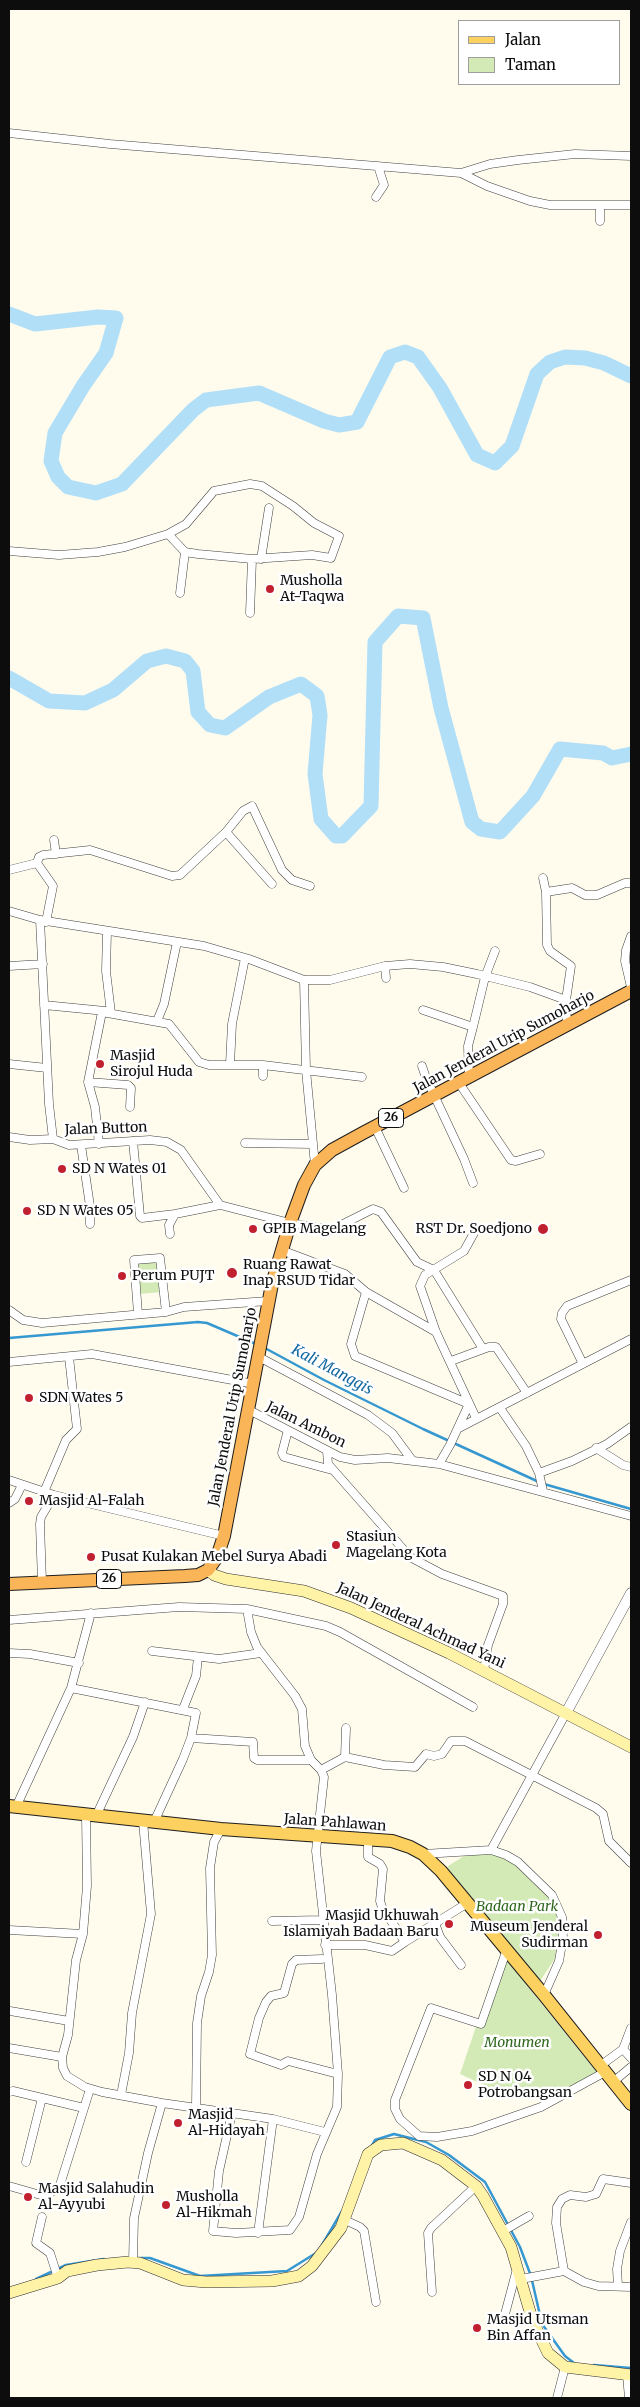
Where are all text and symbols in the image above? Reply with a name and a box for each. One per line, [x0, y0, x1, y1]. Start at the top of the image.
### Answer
legend [458, 20, 620, 85]
text: Jalan [505, 30, 541, 49]
text: Taman [505, 55, 556, 74]
place label: Musholla At-Taqwa [280, 573, 344, 606]
marker: Musholla At-Taqwa [264, 583, 276, 595]
street label: Jalan Jenderal Urip Sumoharjo [411, 987, 597, 1097]
place label: Masjid Sirojul Huda [110, 1048, 193, 1080]
marker: Masjid Sirojul Huda [94, 1058, 106, 1070]
road number: 26 [378, 1108, 404, 1128]
street label: Jalan Button [64, 1119, 148, 1139]
place label: SD N Wates 01 [72, 1161, 167, 1177]
marker: SD N Wates 01 [56, 1163, 68, 1175]
place label: SD N Wates 05 [37, 1203, 134, 1219]
marker: SD N Wates 05 [21, 1205, 33, 1217]
place label: GPIB Magelang [263, 1221, 366, 1237]
place label: RST Dr. Soedjono [415, 1221, 532, 1237]
marker: RST Dr. Soedjono [536, 1222, 550, 1236]
marker: GPIB Magelang [247, 1223, 259, 1235]
place label: Ruang Rawat Inap RSUD Tidar [243, 1257, 355, 1290]
marker: Ruang Rawat Inap RSUD Tidar [225, 1266, 239, 1280]
place label: Perum PUJT [132, 1268, 214, 1284]
marker: Perum PUJT [116, 1270, 128, 1282]
street label: Jalan Jenderal Urip Sumoharjo [205, 1306, 261, 1508]
water label: Kali Manggis [288, 1341, 376, 1399]
place label: SDN Wates 5 [39, 1390, 123, 1406]
marker: SDN Wates 5 [23, 1392, 35, 1404]
street label: Jalan Ambon [263, 1398, 349, 1452]
place label: Masjid Al-Falah [39, 1493, 145, 1509]
marker: Masjid Al-Falah [23, 1495, 35, 1507]
place label: Stasiun Magelang Kota [346, 1529, 447, 1561]
marker: Stasiun Magelang Kota [330, 1539, 342, 1551]
place label: Pusat Kulakan Mebel Surya Abadi [101, 1549, 327, 1565]
marker: Pusat Kulakan Mebel Surya Abadi [85, 1551, 97, 1563]
road number: 26 [96, 1570, 122, 1588]
street label: Jalan Jenderal Achmad Yani [334, 1580, 508, 1672]
street label: Jalan Pahlawan [283, 1811, 387, 1835]
park label: Badaan Park [476, 1899, 558, 1915]
place label: Masjid Ukhuwah Islamiyah Badaan Baru [283, 1908, 439, 1940]
marker: Masjid Ukhuwah Islamiyah Badaan Baru [443, 1918, 455, 1930]
place label: Museum Jenderal Sudirman [470, 1919, 588, 1951]
marker: Museum Jenderal Sudirman [592, 1929, 604, 1941]
park label: Monumen [484, 2035, 550, 2051]
place label: SD N 04 Potrobangsan [478, 2069, 572, 2102]
marker: SD N 04 Potrobangsan [462, 2079, 474, 2091]
place label: Masjid Al-Hidayah [188, 2107, 265, 2140]
marker: Masjid Al-Hidayah [172, 2117, 184, 2129]
place label: Masjid Salahudin Al-Ayyubi [38, 2181, 154, 2214]
place label: Musholla Al-Hikmah [176, 2189, 252, 2222]
marker: Masjid Salahudin Al-Ayyubi [22, 2191, 34, 2203]
marker: Musholla Al-Hikmah [160, 2199, 172, 2211]
place label: Masjid Utsman Bin Affan [487, 2312, 589, 2344]
marker: Masjid Utsman Bin Affan [471, 2322, 483, 2334]

